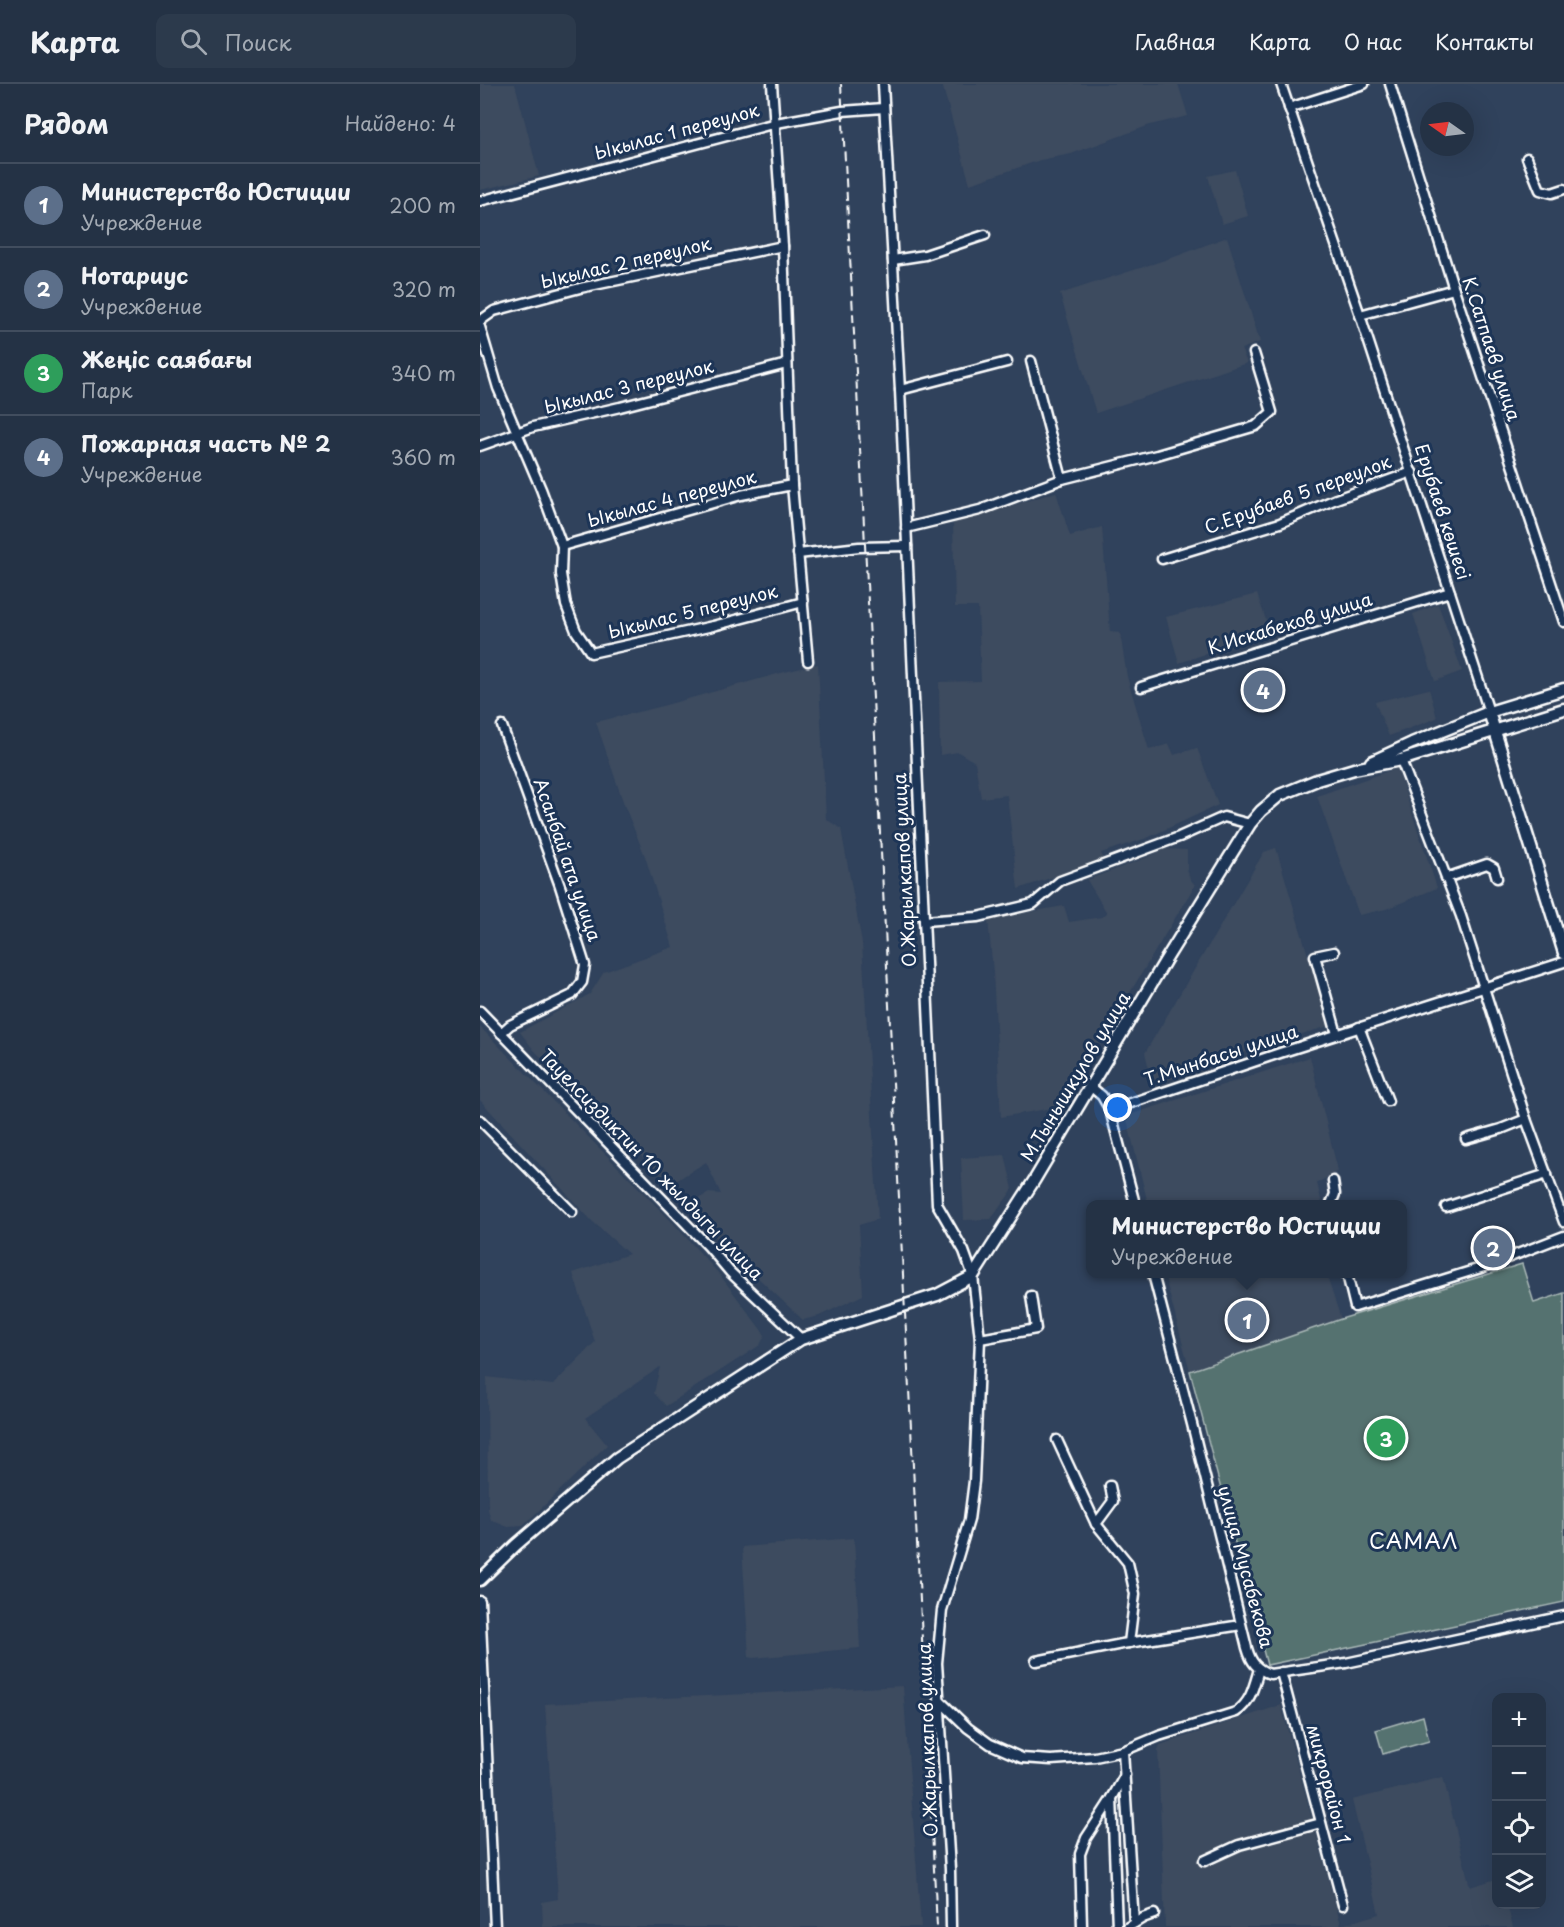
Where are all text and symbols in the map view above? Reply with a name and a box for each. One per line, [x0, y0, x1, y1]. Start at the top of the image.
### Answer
search box [156, 14, 576, 68]
text: Карта [30, 20, 120, 63]
icon: search [177, 25, 210, 58]
text: Поиск [225, 25, 292, 58]
text: Главная [1135, 25, 1216, 57]
text: Карта [1249, 25, 1311, 57]
text: О нас [1344, 25, 1402, 57]
text: Контакты [1435, 25, 1534, 57]
street label: Ыкылас 1 переулок [591, 95, 762, 166]
north arrow [1420, 102, 1474, 156]
text: Рядом [24, 104, 109, 143]
text: Найдено: 4 [345, 108, 456, 138]
text: Министерство Юстиции [81, 174, 351, 207]
text: 1 [39, 190, 48, 220]
text: 200 m [389, 190, 456, 220]
text: Учреждение [81, 207, 202, 237]
street label: Ыкылас 2 переулок [538, 229, 714, 294]
text: Нотариус [81, 258, 188, 291]
street label: К.Сатпаев улица [1456, 273, 1529, 425]
text: 2 [36, 274, 51, 304]
text: 320 m [392, 274, 456, 304]
text: Учреждение [81, 291, 202, 321]
text: Жеңіс саябағы [81, 342, 252, 375]
street label: Ыкылас 3 переулок [541, 351, 716, 420]
text: 3 [37, 358, 50, 388]
text: 340 m [391, 358, 456, 388]
text: Парк [81, 375, 133, 405]
text: Пожарная часть № 2 [81, 426, 330, 459]
street label: Ерубаев көшесі [1409, 440, 1478, 583]
text: 4 [37, 442, 50, 472]
text: 360 m [390, 442, 456, 472]
street label: С.Ерубаев 5 переулок [1200, 447, 1395, 540]
text: Учреждение [81, 459, 202, 489]
street label: Ыкылас 4 переулок [584, 462, 759, 533]
street label: Ыкылас 5 переулок [605, 576, 780, 645]
street label: К.Искабеков улица [1204, 585, 1376, 660]
pin: 4 [1244, 668, 1282, 712]
street label: О.Жарылкапов улица [885, 772, 922, 968]
street label: Асанбай ата улица [528, 774, 609, 945]
street label: М.Тынышкулов улица [1013, 985, 1137, 1166]
street label: Т.Мынбасы улица [1140, 1017, 1302, 1092]
street label: Тауелсиздиктин 10 жылдыгы улица [534, 1042, 771, 1286]
your location [1103, 1093, 1132, 1122]
popup [1086, 1200, 1407, 1278]
text: Министерство Юстиции [1111, 1208, 1382, 1241]
pin: 2 [1474, 1226, 1512, 1270]
text: Учреждение [1111, 1241, 1233, 1271]
pin: 1 [1228, 1298, 1266, 1342]
pin: 3 [1366, 1416, 1406, 1460]
street label: улица Мусабекова [1212, 1482, 1281, 1652]
district label: САМАЛ [1369, 1524, 1459, 1556]
street label: О.Жарылкапов улица [910, 1642, 943, 1838]
map controls [1492, 1693, 1546, 1909]
button: + [1492, 1693, 1546, 1747]
street label: микрорайон 1 [1301, 1721, 1358, 1846]
button: − [1492, 1747, 1546, 1801]
button: locate [1492, 1801, 1546, 1855]
button: layers [1492, 1855, 1546, 1909]

